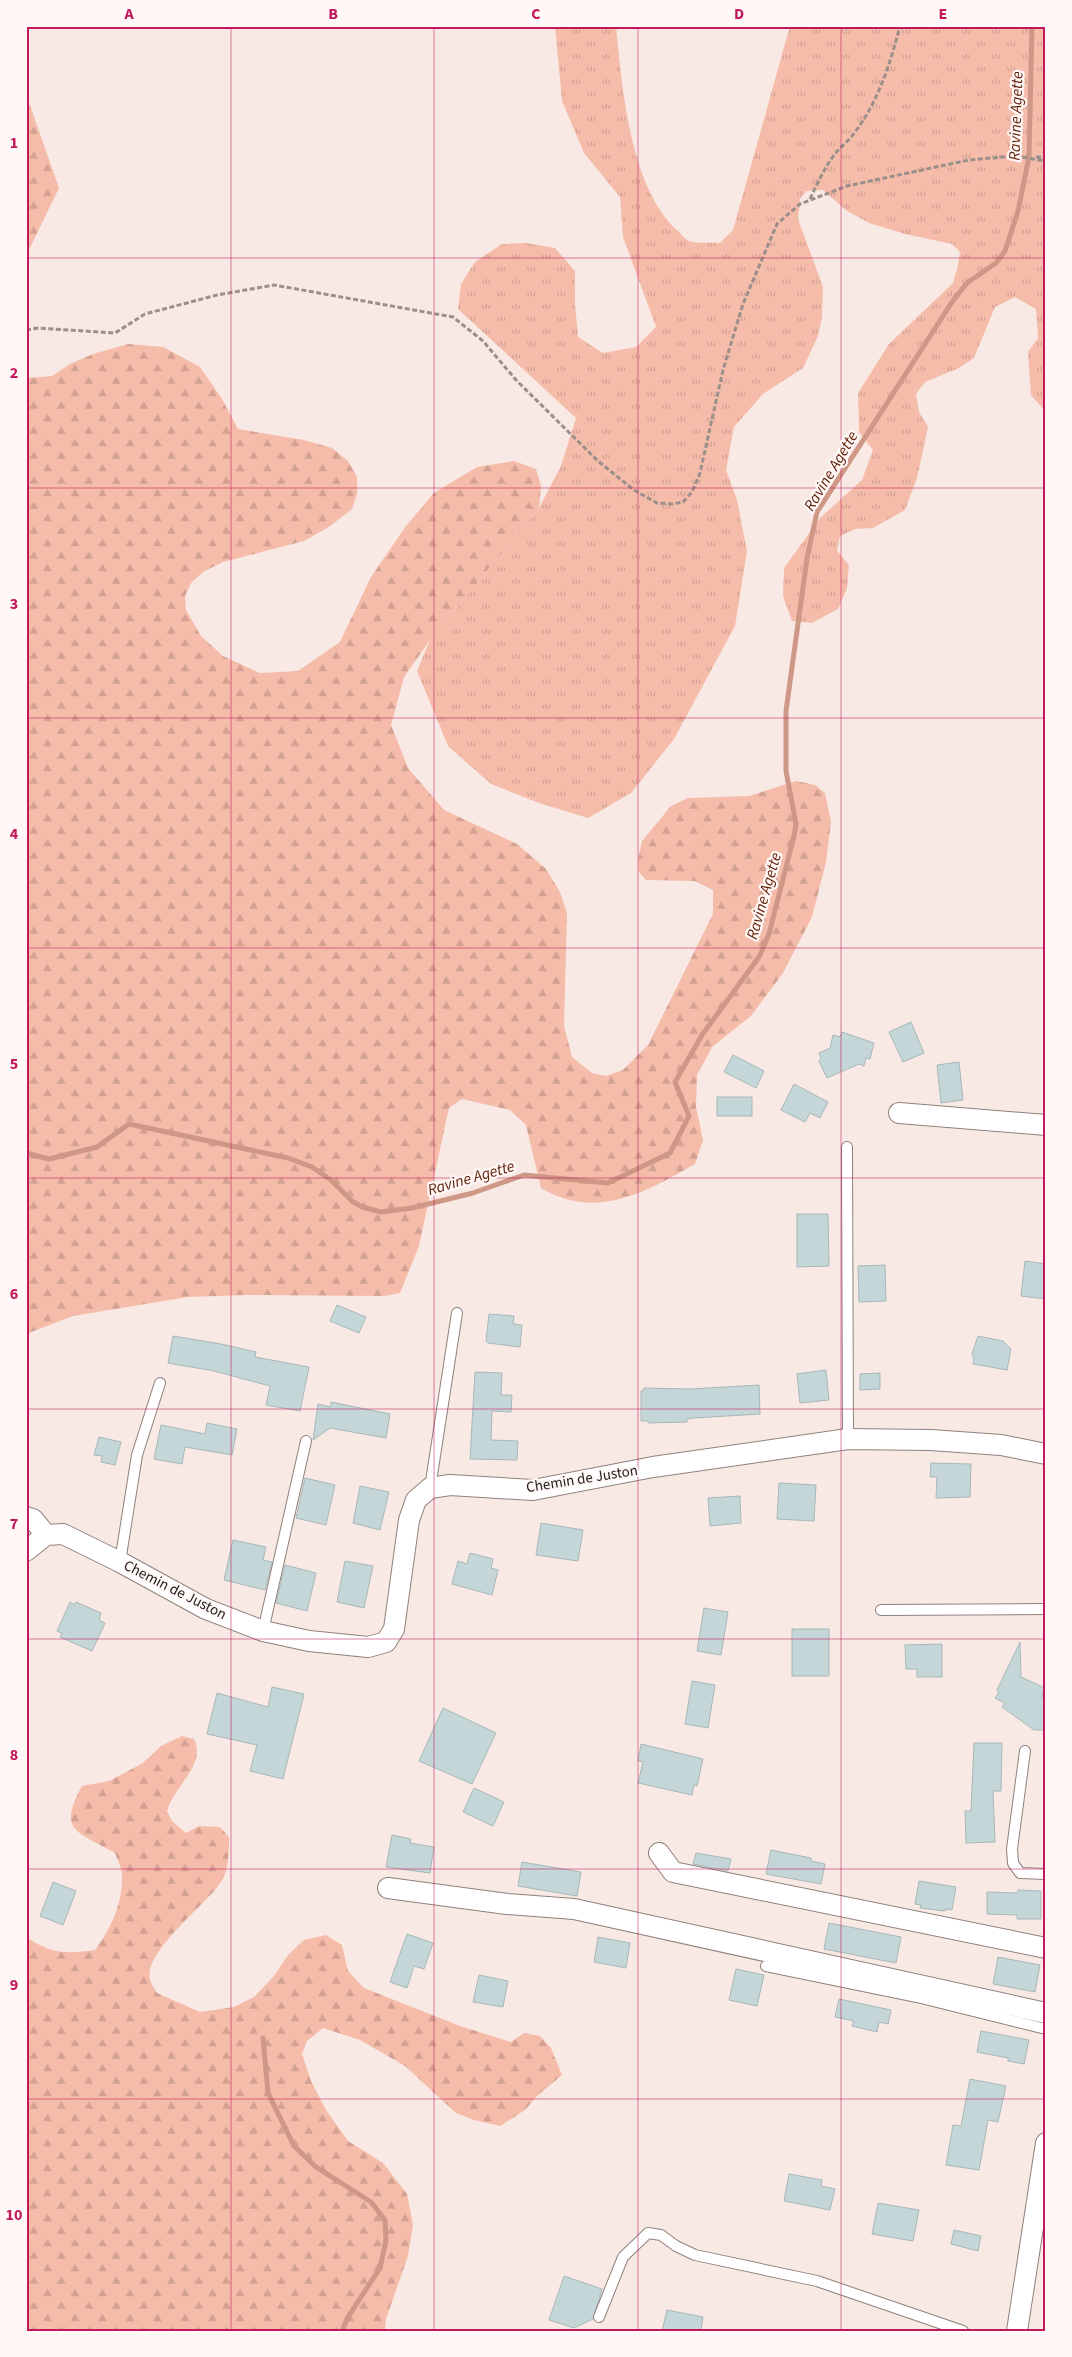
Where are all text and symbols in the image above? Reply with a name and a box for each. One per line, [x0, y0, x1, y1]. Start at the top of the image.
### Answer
text: A [123, 3, 134, 25]
text: B [328, 3, 338, 25]
text: C [531, 3, 541, 25]
text: D [734, 3, 744, 25]
text: E [939, 3, 947, 25]
water label: Ravine Agette [1003, 71, 1029, 161]
text: 1 [10, 132, 18, 154]
text: 2 [10, 362, 18, 384]
water label: Ravine Agette [799, 427, 864, 515]
text: 3 [10, 593, 18, 615]
text: 4 [10, 823, 19, 845]
water label: Ravine Agette [741, 850, 787, 942]
text: 5 [10, 1053, 18, 1075]
water label: Ravine Agette [425, 1155, 517, 1201]
text: 6 [10, 1283, 18, 1305]
street label: Chemin de Juston [525, 1460, 639, 1498]
text: 7 [10, 1513, 18, 1535]
street label: Chemin de Juston [120, 1555, 230, 1625]
text: 8 [10, 1744, 18, 1766]
text: 9 [10, 1974, 18, 1996]
text: 10 [6, 2204, 22, 2226]

